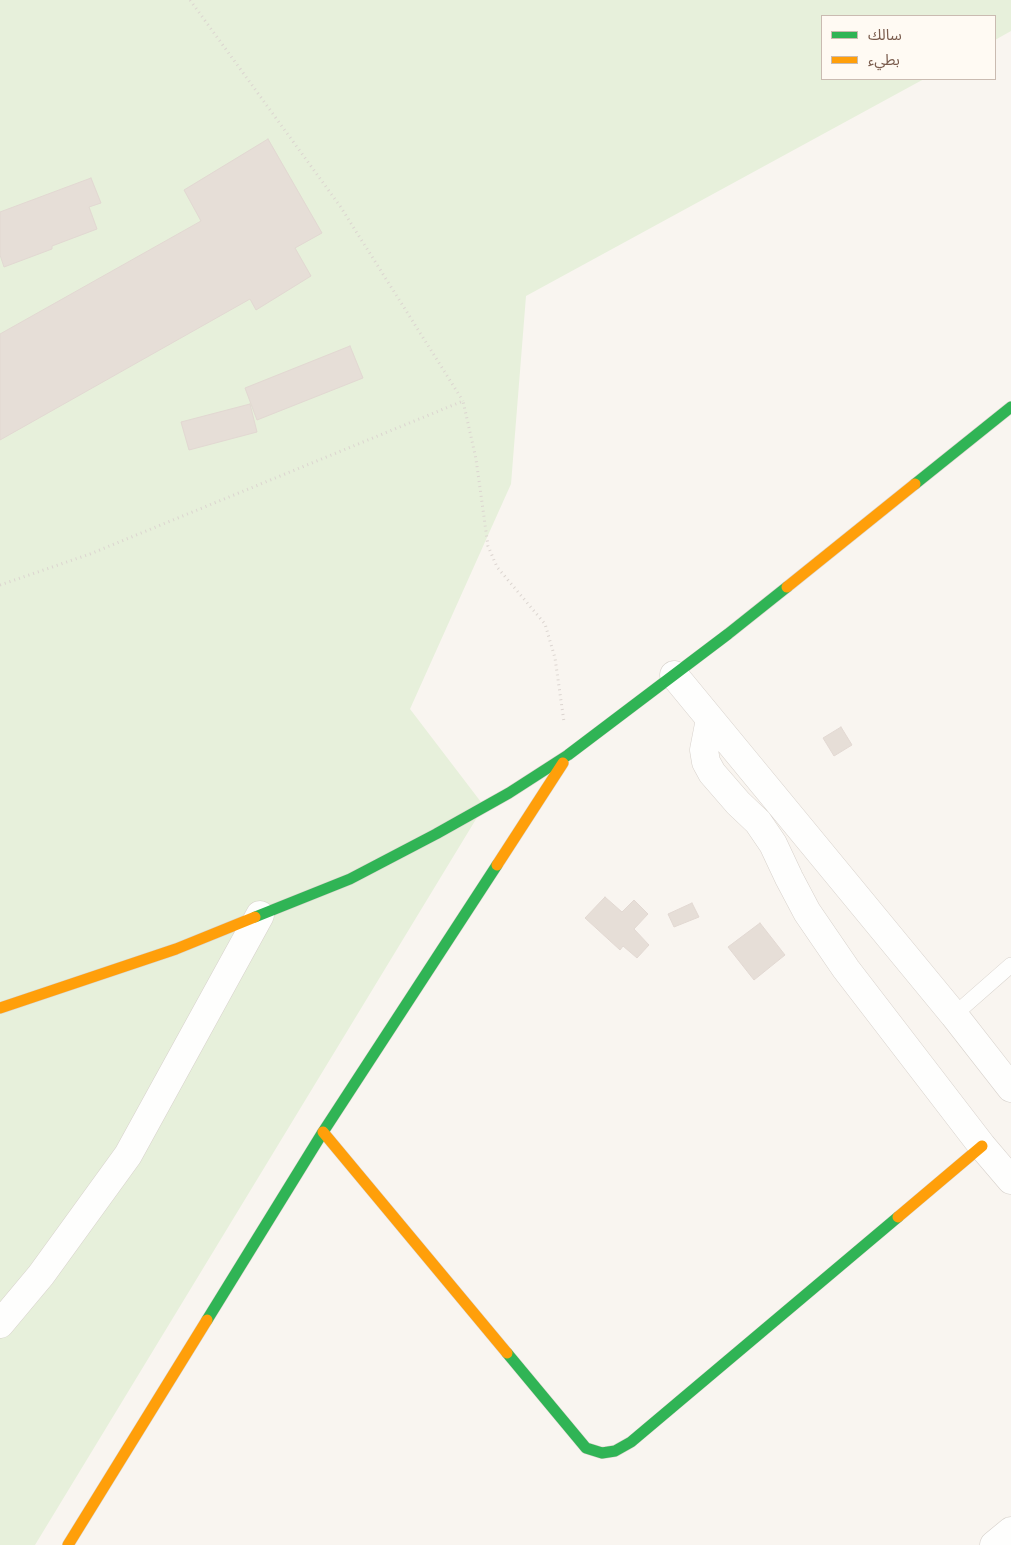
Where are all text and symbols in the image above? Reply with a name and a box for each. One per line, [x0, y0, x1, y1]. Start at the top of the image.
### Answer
legend [821, 15, 996, 80]
text: سالك [868, 26, 902, 45]
text: بطيء [868, 51, 900, 70]

